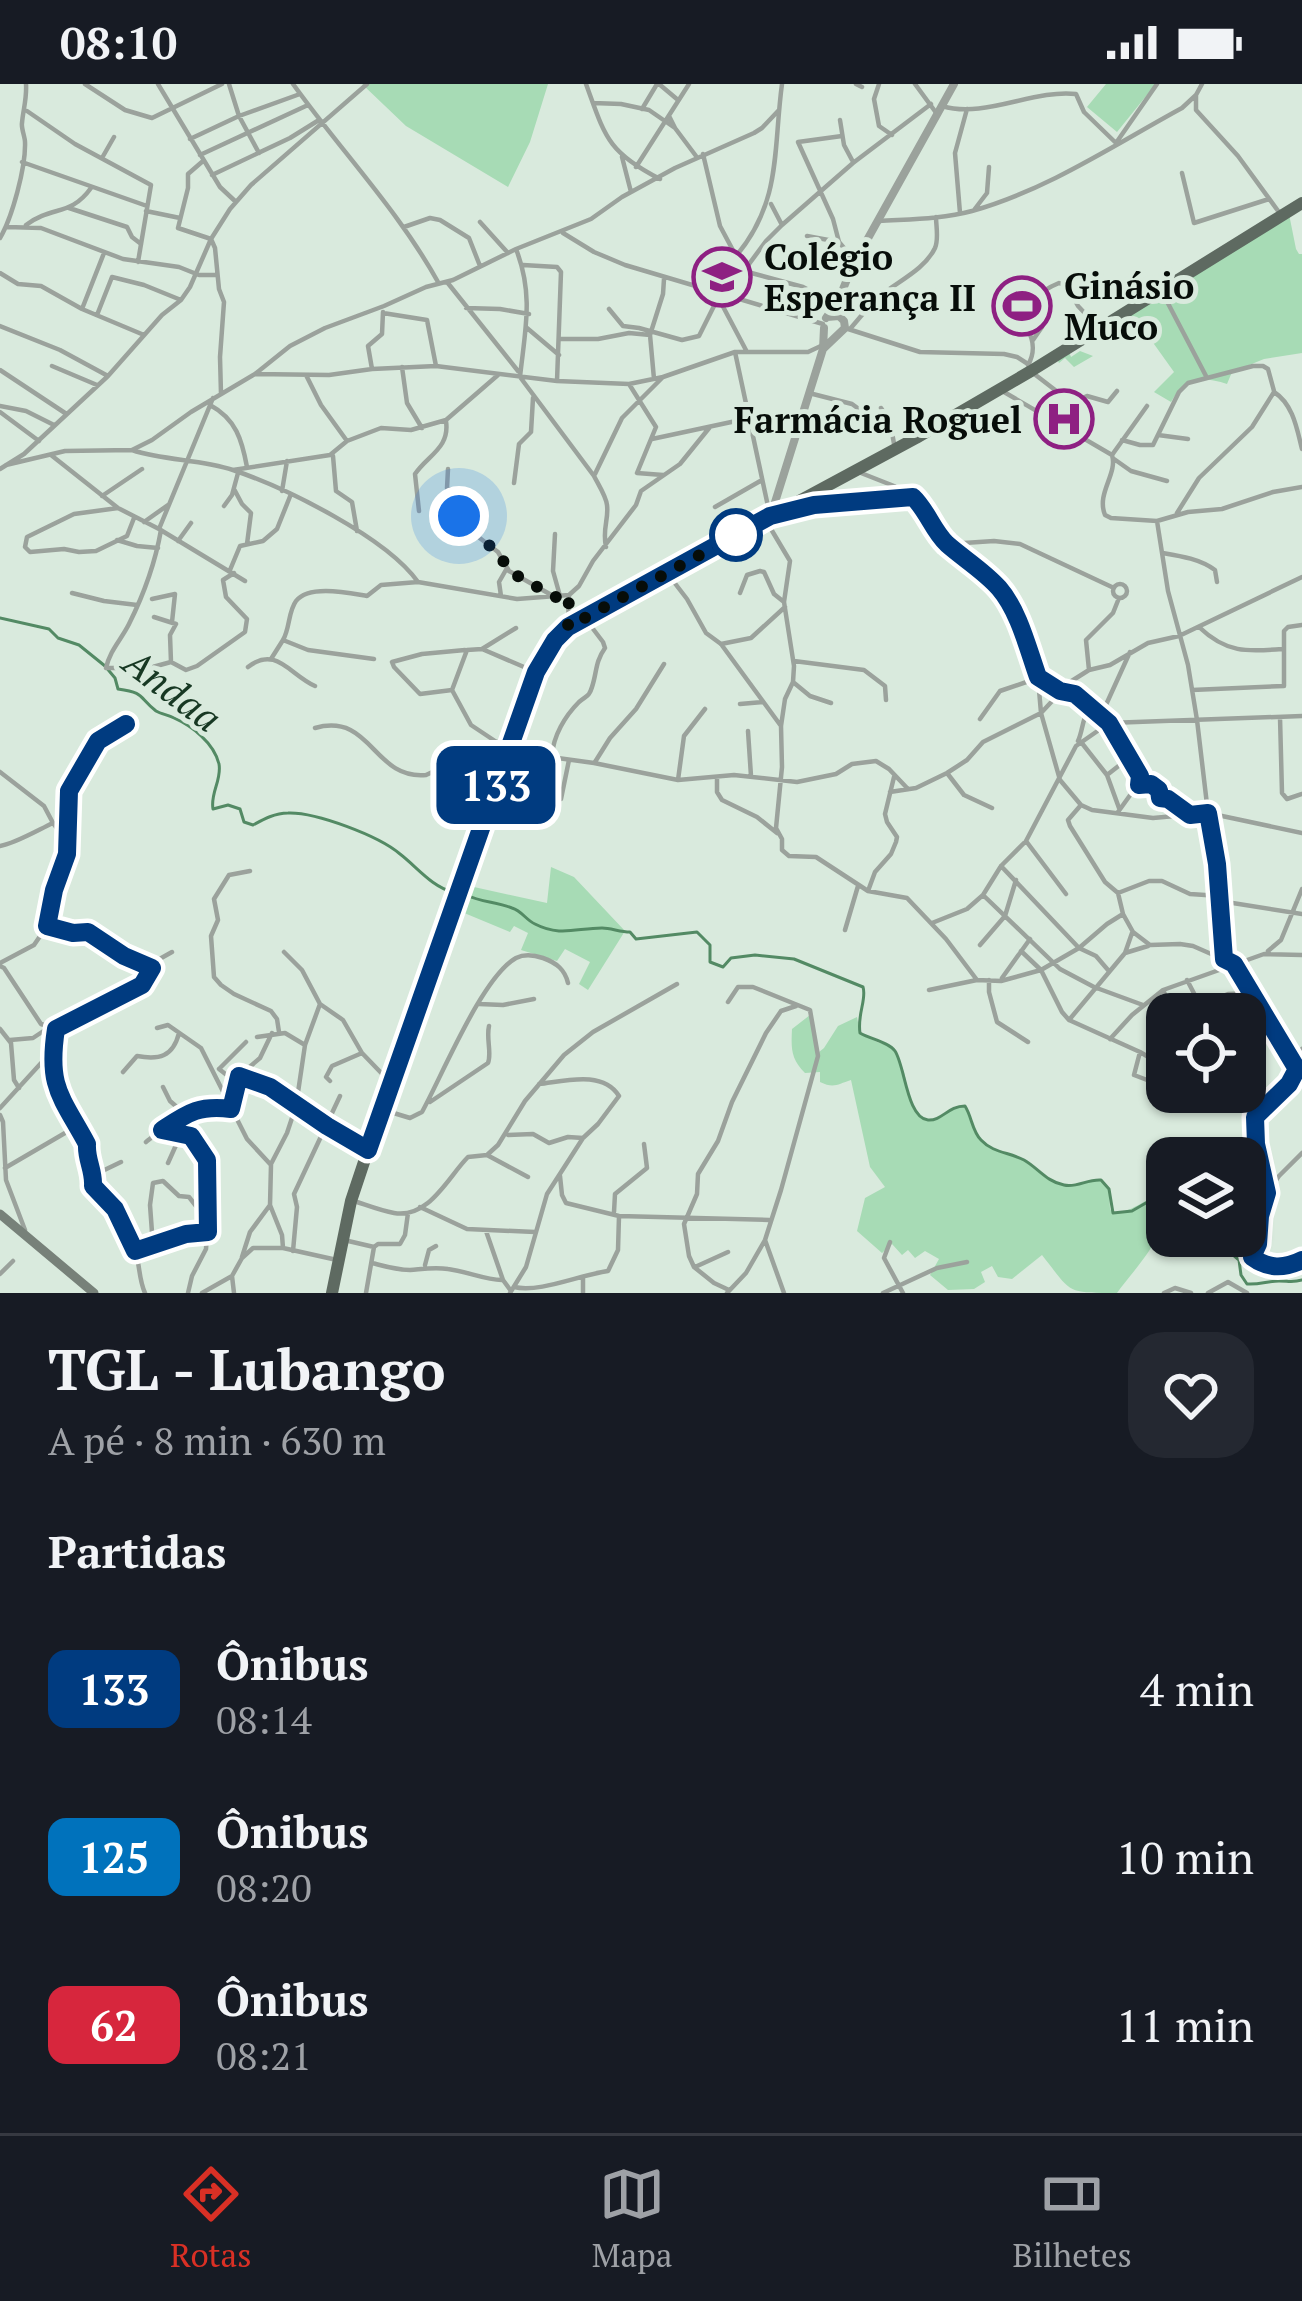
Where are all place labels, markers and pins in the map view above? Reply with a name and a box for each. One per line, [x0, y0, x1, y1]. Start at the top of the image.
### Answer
place label: Colégio Esperança II [764, 233, 976, 321]
school or university icon: Colégio Esperança II [691, 246, 753, 308]
place label: Ginásio Muco [1064, 262, 1194, 350]
sports icon: Ginásio Muco [991, 275, 1053, 337]
hospital icon: Farmácia Roguel [1033, 388, 1095, 450]
place label: Farmácia Roguel [734, 396, 1022, 443]
unlabelled marker [711, 510, 761, 560]

